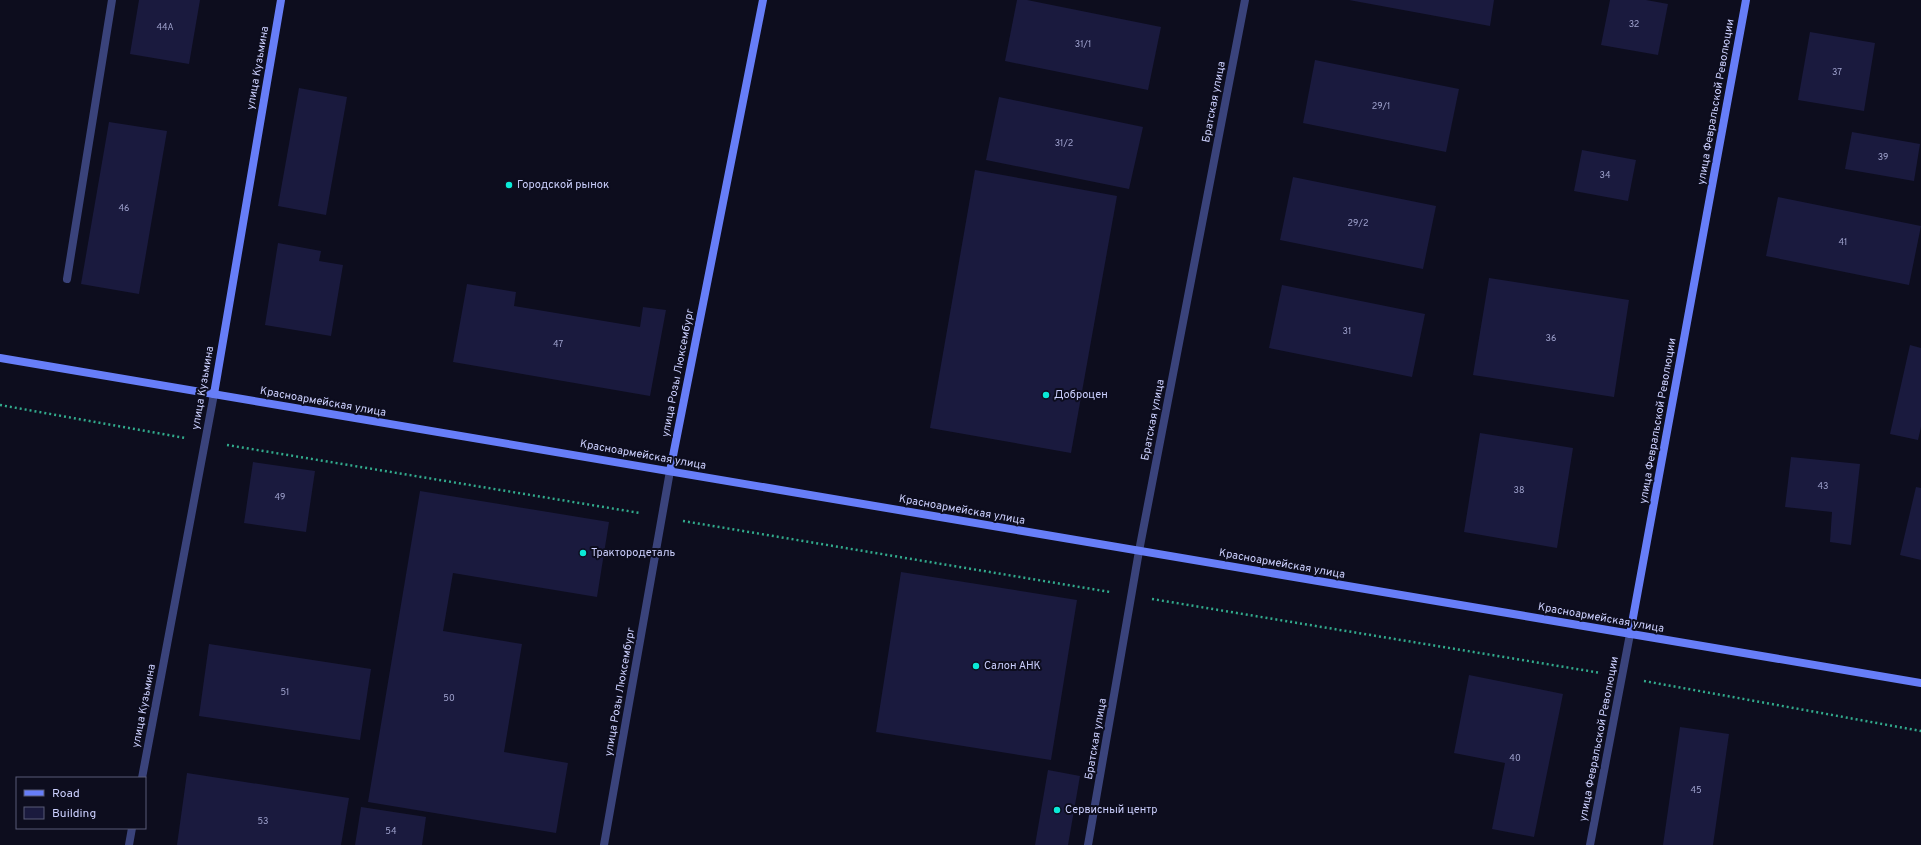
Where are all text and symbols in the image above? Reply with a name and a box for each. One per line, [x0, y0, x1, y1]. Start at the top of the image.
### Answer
street label: улица Февральской Революции [1695, 18, 1737, 186]
house number: 32 [1629, 19, 1639, 30]
house number: 44А [156, 22, 174, 33]
street label: улица Кузьмина [244, 25, 272, 111]
house number: 31/1 [1075, 39, 1091, 50]
street label: Братская улица [1199, 60, 1229, 144]
house number: 37 [1832, 67, 1842, 78]
house number: 29/1 [1372, 101, 1390, 112]
house number: 31/2 [1055, 138, 1073, 149]
house number: 39 [1878, 152, 1888, 163]
house number: 34 [1599, 170, 1611, 181]
place label: Городской рынок [517, 178, 609, 192]
marker: Городской рынок [504, 180, 514, 190]
house number: 46 [119, 203, 129, 214]
house number: 29/2 [1348, 218, 1368, 229]
house number: 41 [1839, 237, 1847, 248]
street label: улица Розы Люксембург [659, 307, 697, 438]
house number: 31 [1343, 326, 1351, 337]
house number: 36 [1546, 333, 1556, 344]
street label: улица Февральской Революции [1637, 337, 1679, 505]
house number: 47 [553, 339, 563, 350]
street label: улица Кузьмина [189, 345, 217, 431]
street label: Братская улица [1138, 378, 1168, 462]
street label: Красноармейская улица [259, 384, 387, 420]
place label: Доброцен [1054, 388, 1108, 402]
marker: Доброцен [1041, 390, 1051, 400]
street label: Красноармейская улица [579, 437, 707, 473]
house number: 43 [1817, 481, 1829, 492]
house number: 38 [1514, 485, 1524, 496]
house number: 49 [275, 492, 285, 503]
street label: Красноармейская улица [898, 492, 1026, 528]
place label: Трактородеталь [591, 546, 676, 560]
street label: Красноармейская улица [1218, 546, 1346, 582]
marker: Трактородеталь [578, 548, 588, 558]
street label: Красноармейская улица [1537, 600, 1665, 636]
street label: улица Розы Люксембург [602, 626, 638, 757]
street label: улица Февральской Революции [1576, 655, 1622, 823]
place label: Салон АНК [984, 659, 1041, 673]
marker: Салон АНК [971, 661, 981, 671]
street label: улица Кузьмина [129, 663, 159, 749]
house number: 51 [281, 687, 289, 698]
house number: 50 [443, 693, 455, 704]
street label: Братская улица [1082, 697, 1110, 781]
house number: 40 [1509, 753, 1521, 764]
legend [16, 777, 146, 829]
house number: 45 [1690, 785, 1702, 796]
text: Road [52, 786, 80, 802]
place label: Сервисный центр [1065, 803, 1158, 817]
marker: Сервисный центр [1052, 805, 1062, 815]
text: Building [52, 806, 96, 822]
house number: 53 [257, 816, 269, 827]
house number: 54 [385, 826, 397, 837]

